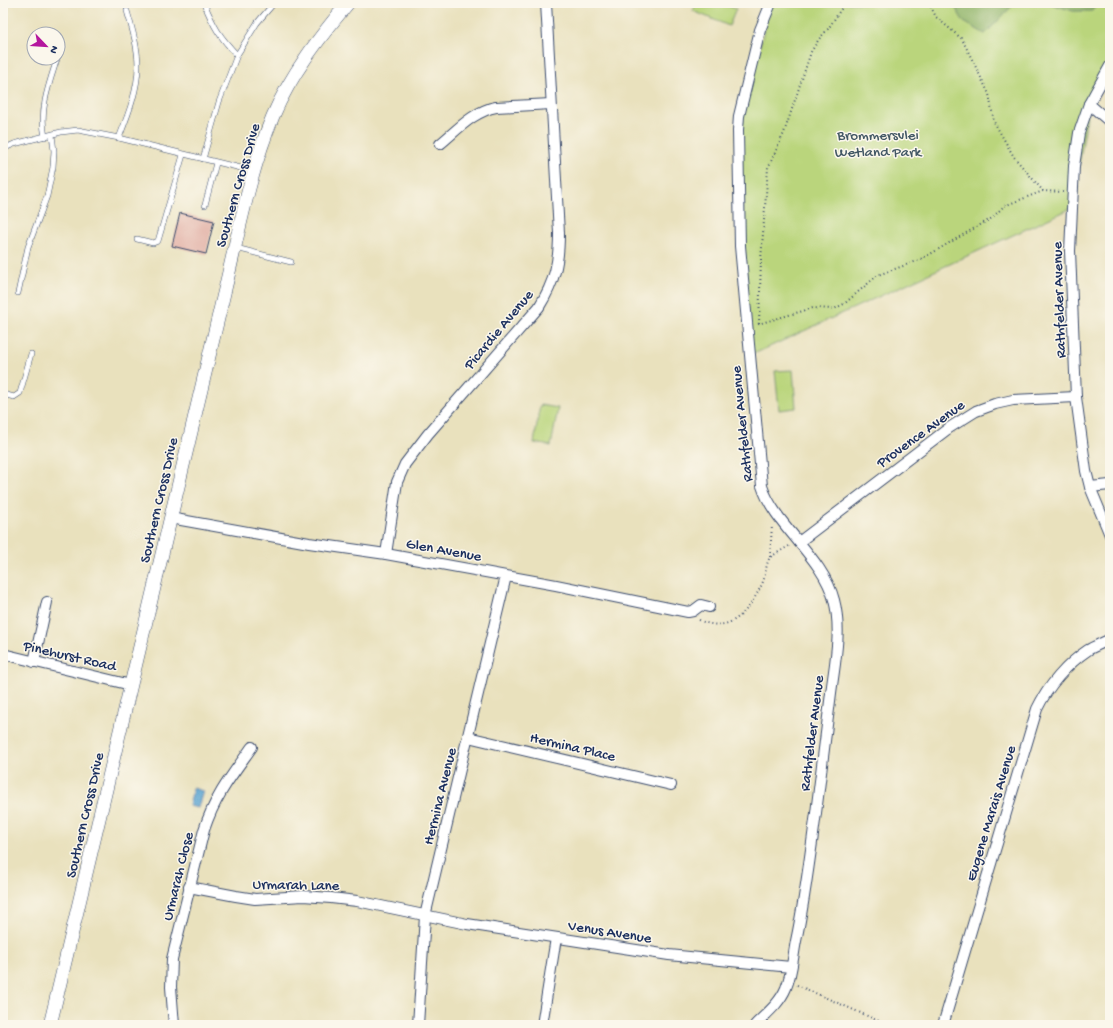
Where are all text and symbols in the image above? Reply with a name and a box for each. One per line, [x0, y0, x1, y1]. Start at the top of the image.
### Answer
north arrow [26, 26, 66, 66]
text: N [46, 44, 60, 55]
street label: Southern Cross Drive [213, 121, 265, 250]
park label: Brommersvlei Wetland Park [835, 127, 922, 162]
street label: Rathfelder Avenue [1049, 241, 1071, 358]
street label: Picardie Avenue [460, 286, 538, 375]
street label: Rathfelder Avenue [728, 365, 758, 483]
street label: Provence Avenue [873, 397, 969, 473]
street label: Southern Cross Drive [137, 436, 183, 565]
street label: Glen Avenue [405, 535, 483, 567]
street label: Pinehurst Road [20, 637, 119, 677]
street label: Rathfelder Avenue [797, 674, 829, 792]
street label: Hermina Place [528, 729, 617, 767]
street label: Eugene Marais Avenue [963, 743, 1021, 884]
street label: Hermina Avenue [420, 746, 462, 847]
street label: Southern Cross Drive [63, 751, 109, 880]
street label: Urmarah Close [159, 830, 199, 923]
street label: Urmarah Lane [252, 876, 340, 896]
street label: Venus Avenue [566, 917, 653, 949]

